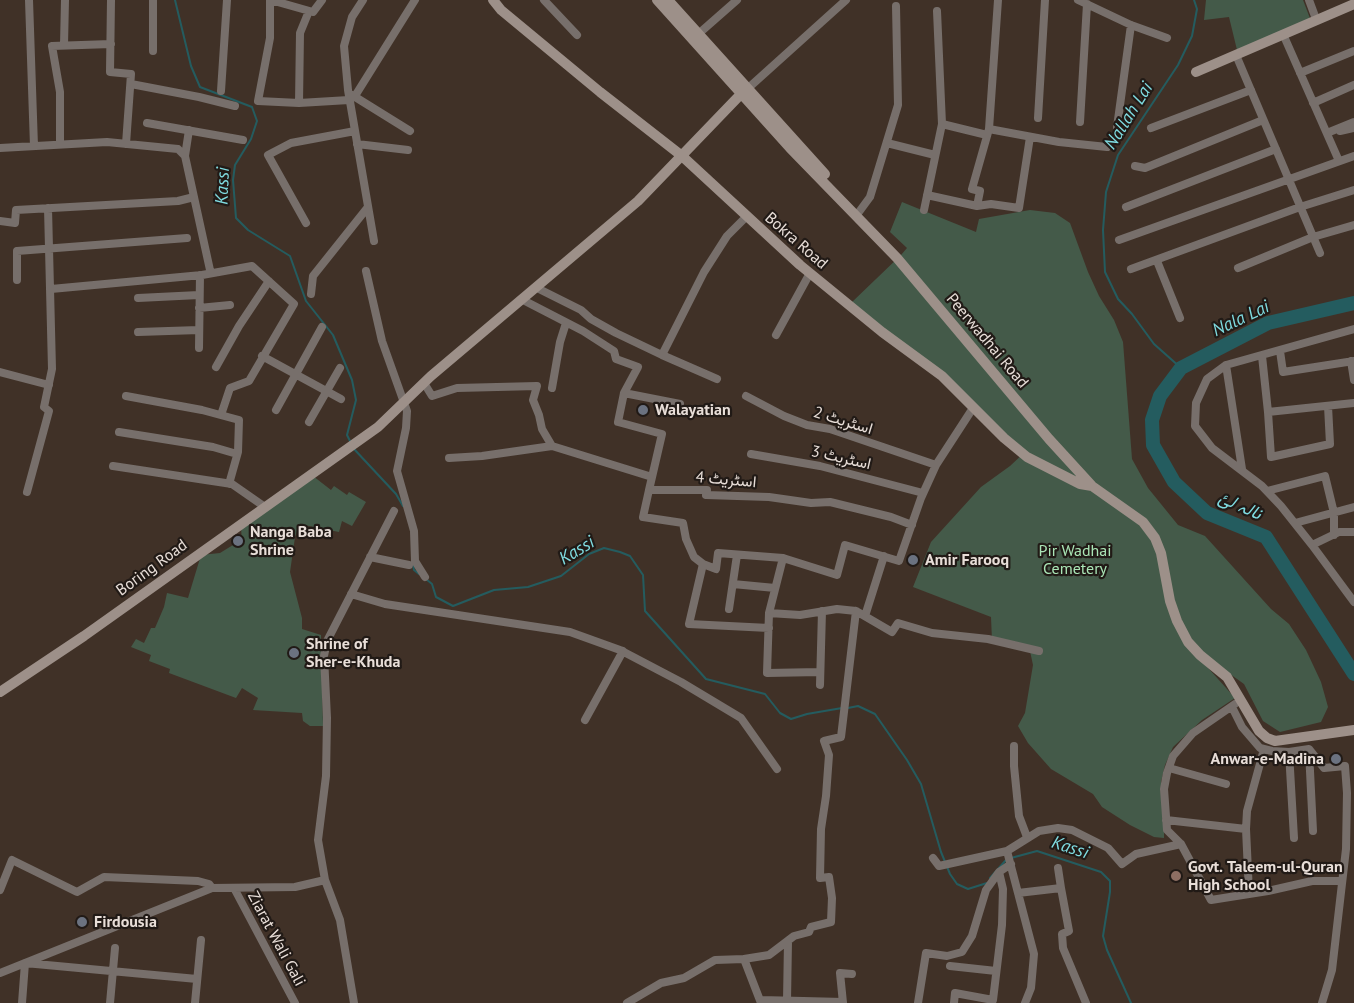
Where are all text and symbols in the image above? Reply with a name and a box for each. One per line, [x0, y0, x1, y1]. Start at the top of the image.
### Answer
water label: Nallah Lai [1100, 79, 1158, 153]
water label: Kassi [212, 167, 234, 205]
street label: Bokra Road [761, 208, 831, 274]
street label: Peerwadhai Road [942, 290, 1032, 392]
water label: Nala Lai [1209, 296, 1273, 342]
place label: Walayatian [655, 400, 731, 420]
marker: Walayatian [636, 403, 650, 417]
street label: اسٹریٹ 2 [811, 403, 875, 439]
street label: اسٹریٹ 3 [809, 442, 873, 474]
street label: اسٹریٹ 4 [695, 468, 757, 492]
water label: نالہ لئ [1215, 487, 1265, 525]
place label: Nanga Baba Shrine [250, 522, 332, 560]
water label: Kassi [555, 532, 599, 570]
marker: Nanga Baba Shrine [231, 534, 245, 548]
street label: Boring Road [113, 536, 191, 600]
park label: Pir Wadhai Cemetery [1038, 541, 1112, 579]
place label: Amir Farooq [925, 550, 1009, 570]
marker: Amir Farooq [906, 553, 920, 567]
place label: Shrine of Sher-e-Khuda [306, 634, 400, 672]
marker: Shrine of Sher-e-Khuda [287, 646, 301, 660]
place label: Anwar-e-Madina [1211, 749, 1324, 769]
marker: Anwar-e-Madina [1329, 752, 1343, 766]
water label: Kassi [1049, 832, 1091, 864]
place label: Govt. Taleem-ul-Quran High School [1188, 857, 1343, 895]
marker: Govt. Taleem-ul-Quran High School [1169, 869, 1183, 883]
street label: Ziarat Wali Gali [243, 888, 309, 990]
place label: Firdousia [94, 912, 157, 932]
marker: Firdousia [75, 915, 89, 929]

